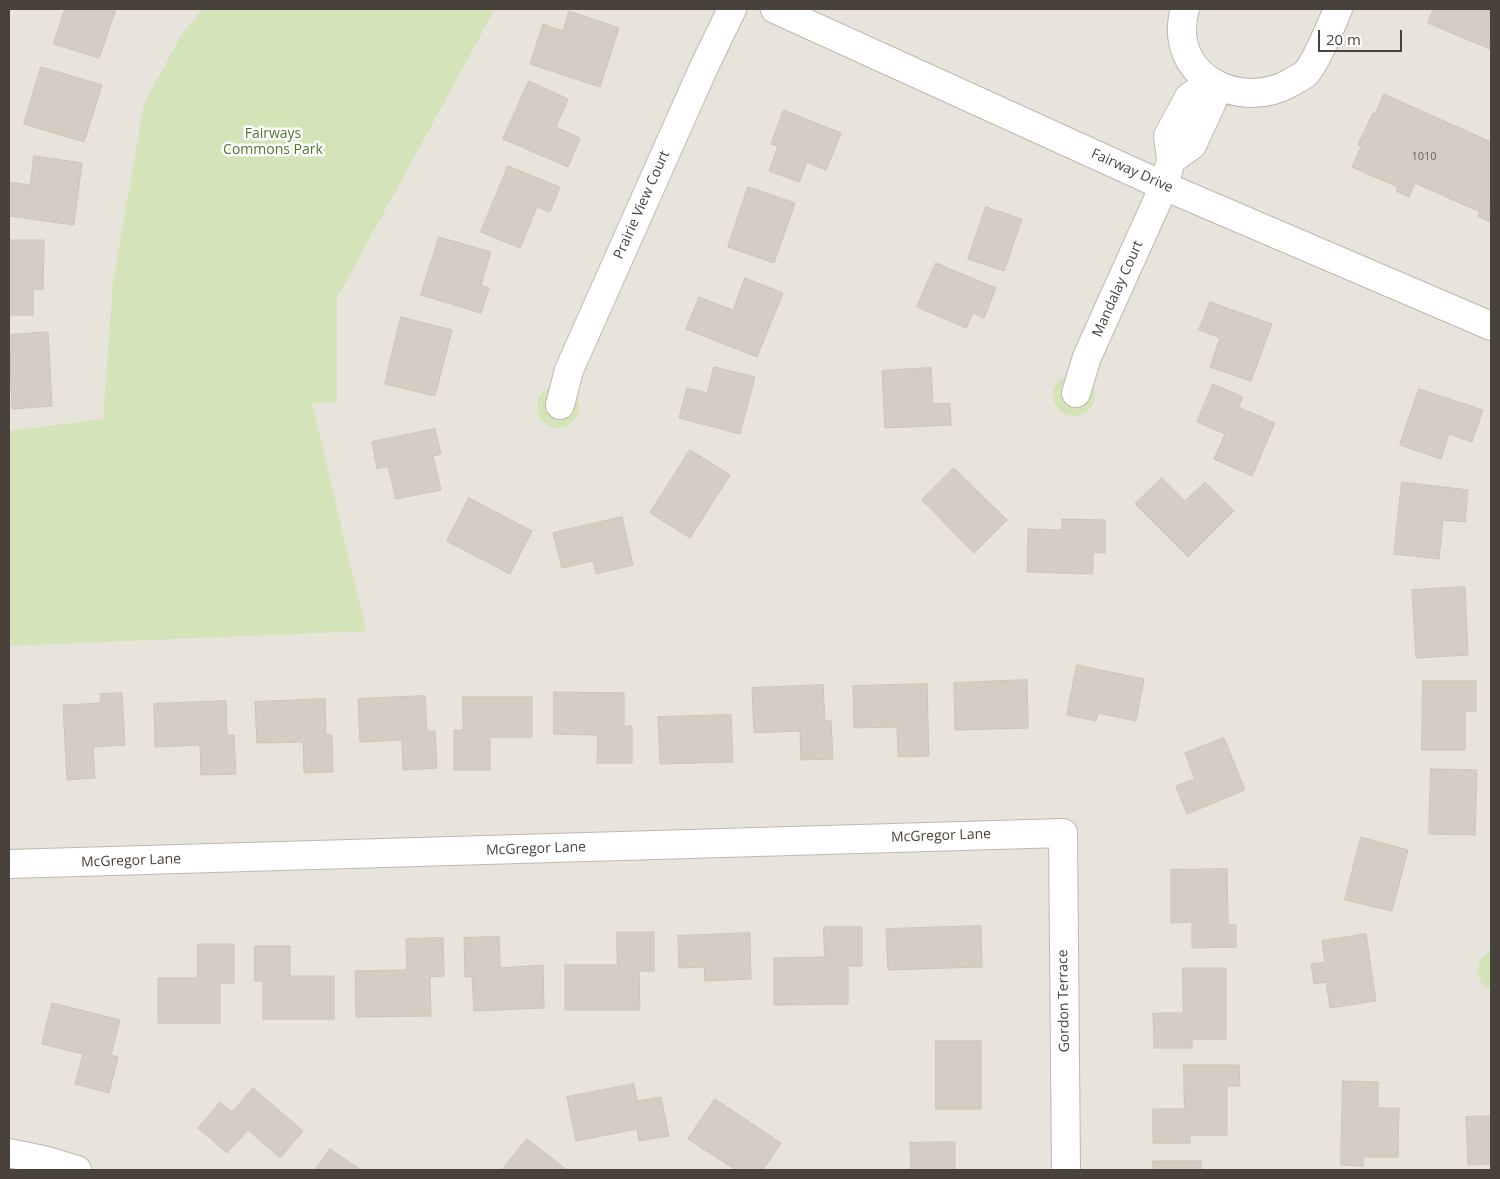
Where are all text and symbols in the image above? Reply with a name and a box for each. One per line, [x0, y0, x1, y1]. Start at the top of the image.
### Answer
scale bar [1320, 20, 1404, 52]
text: 20 m [1326, 29, 1361, 49]
park label: Fairways Commons Park [223, 126, 323, 158]
street label: Fairway Drive [1088, 145, 1176, 197]
street label: Prairie View Court [611, 148, 673, 262]
house number: 1010 [1411, 150, 1437, 164]
street label: Mandalay Court [1089, 238, 1147, 340]
street label: McGregor Lane [891, 826, 991, 846]
street label: McGregor Lane [486, 839, 586, 859]
street label: McGregor Lane [81, 851, 181, 871]
street label: Gordon Terrace [1055, 949, 1073, 1053]

